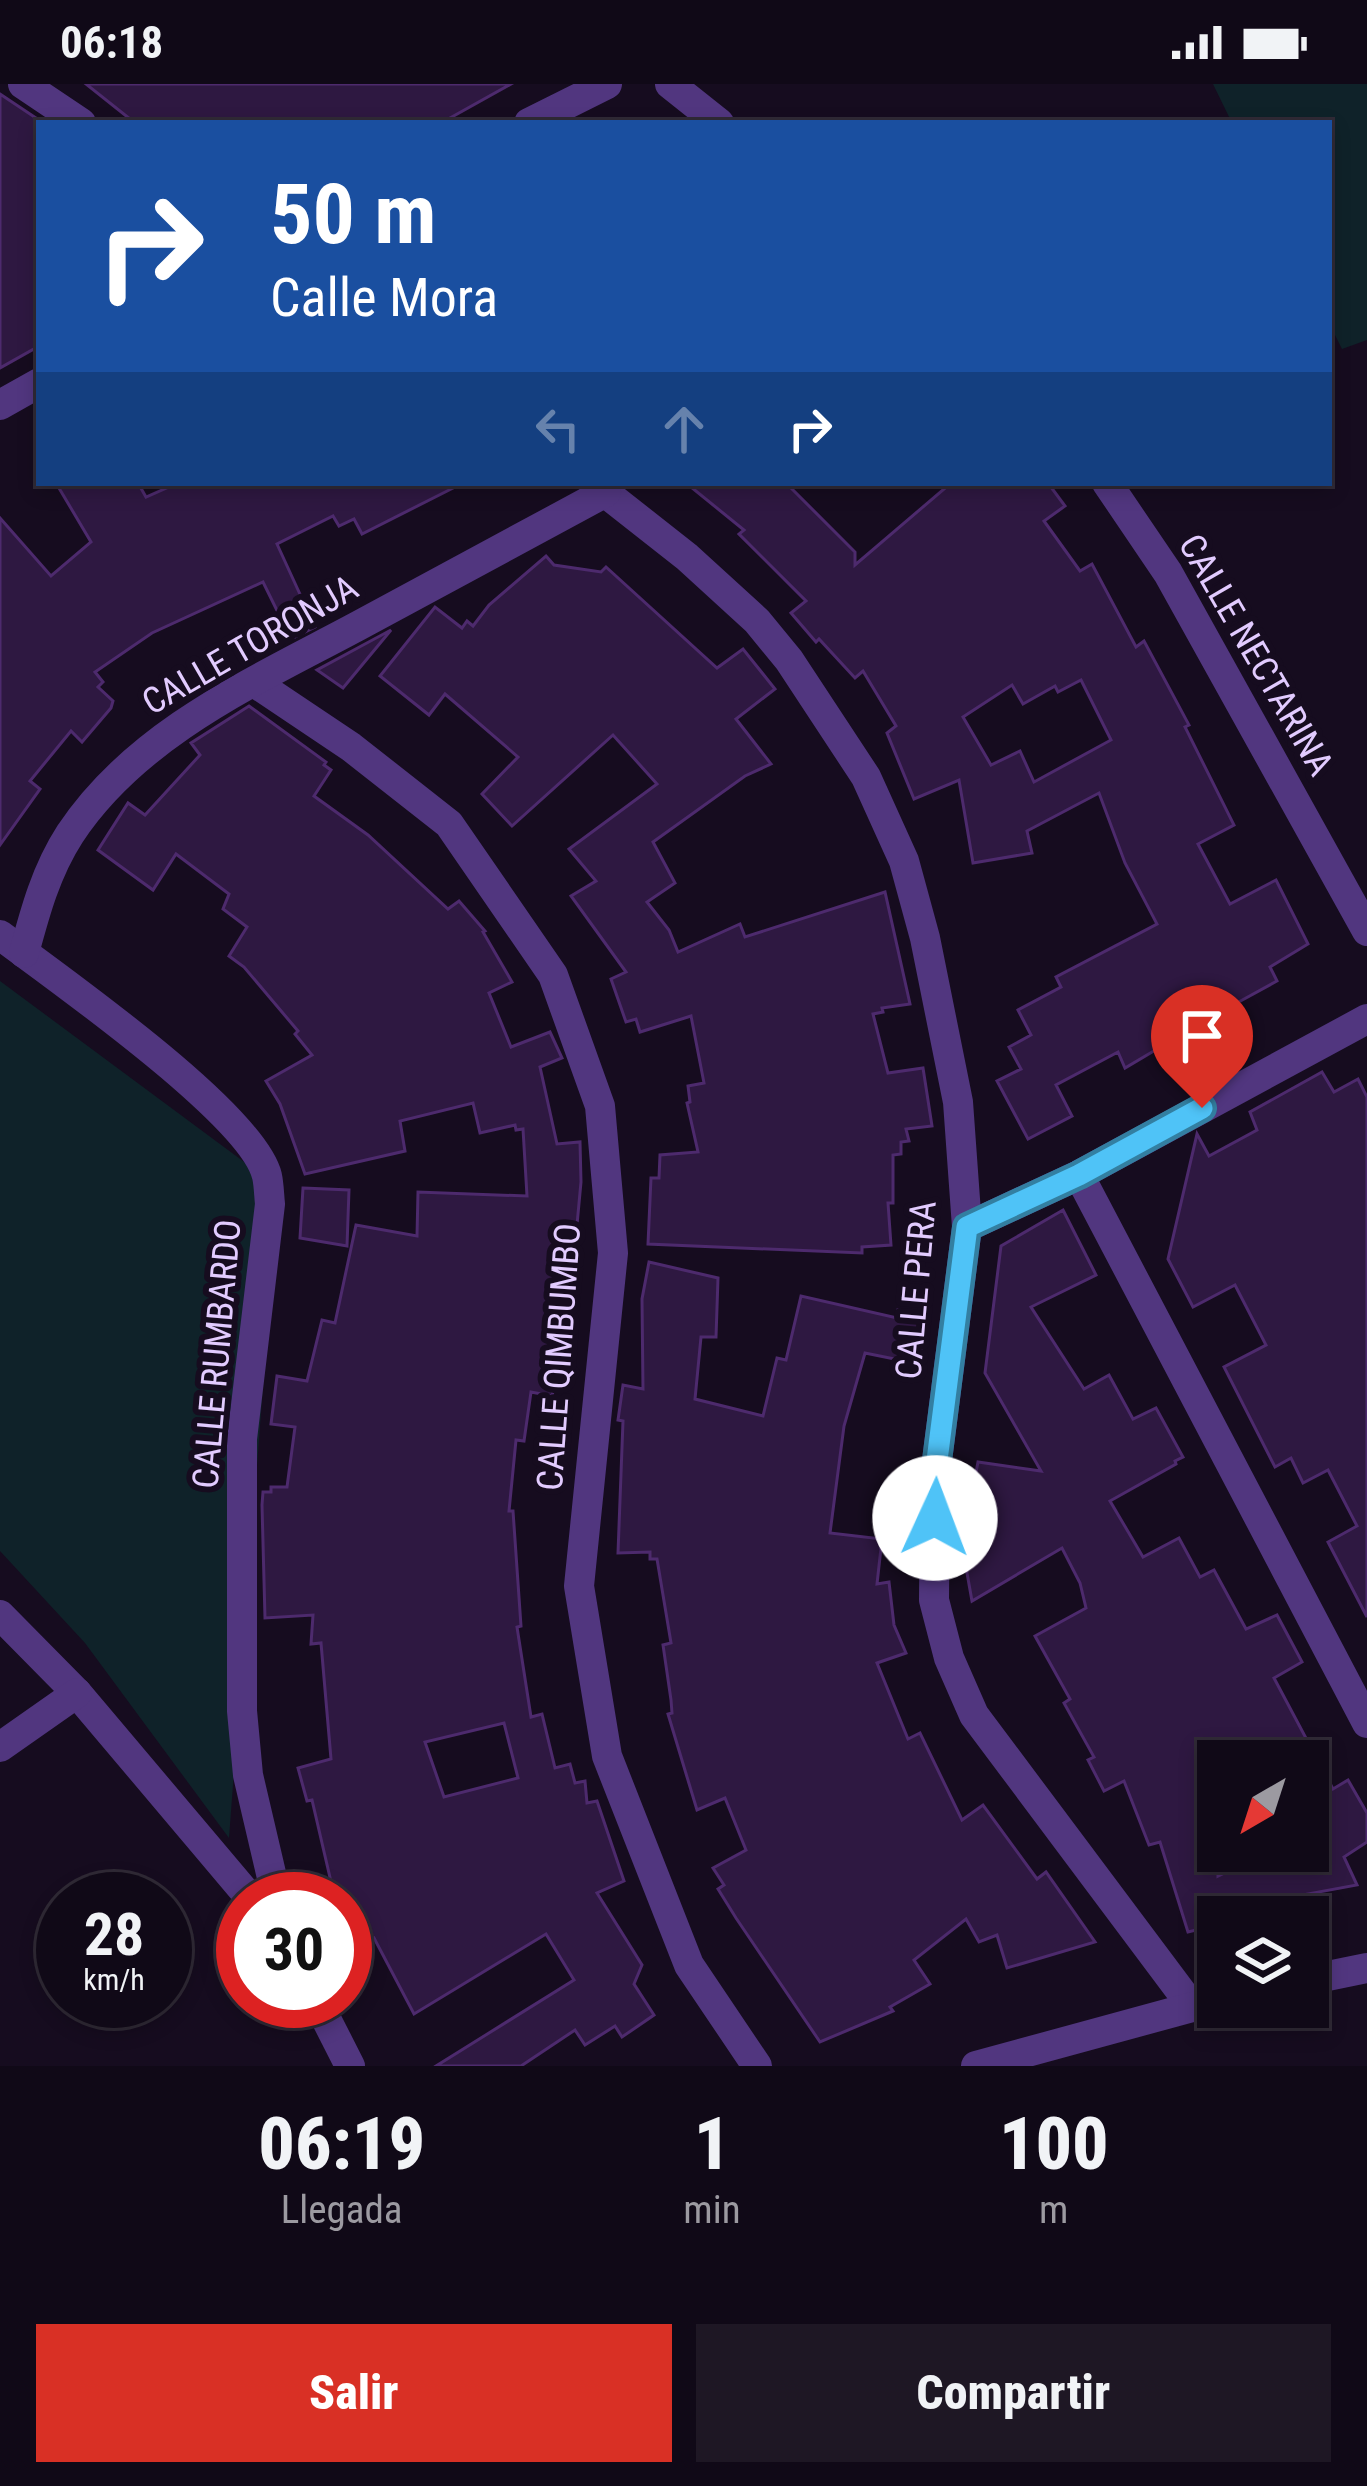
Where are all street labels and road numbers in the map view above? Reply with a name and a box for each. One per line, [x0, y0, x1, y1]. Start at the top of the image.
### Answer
street label: CALLE NECTARINA [1170, 527, 1342, 783]
street label: CALLE TORONJA [135, 566, 365, 724]
street label: CALLE PERA [887, 1199, 945, 1381]
street label: CALLE RUMBARDO [184, 1218, 250, 1490]
street label: CALLE QIMBUMBO [529, 1222, 589, 1492]

